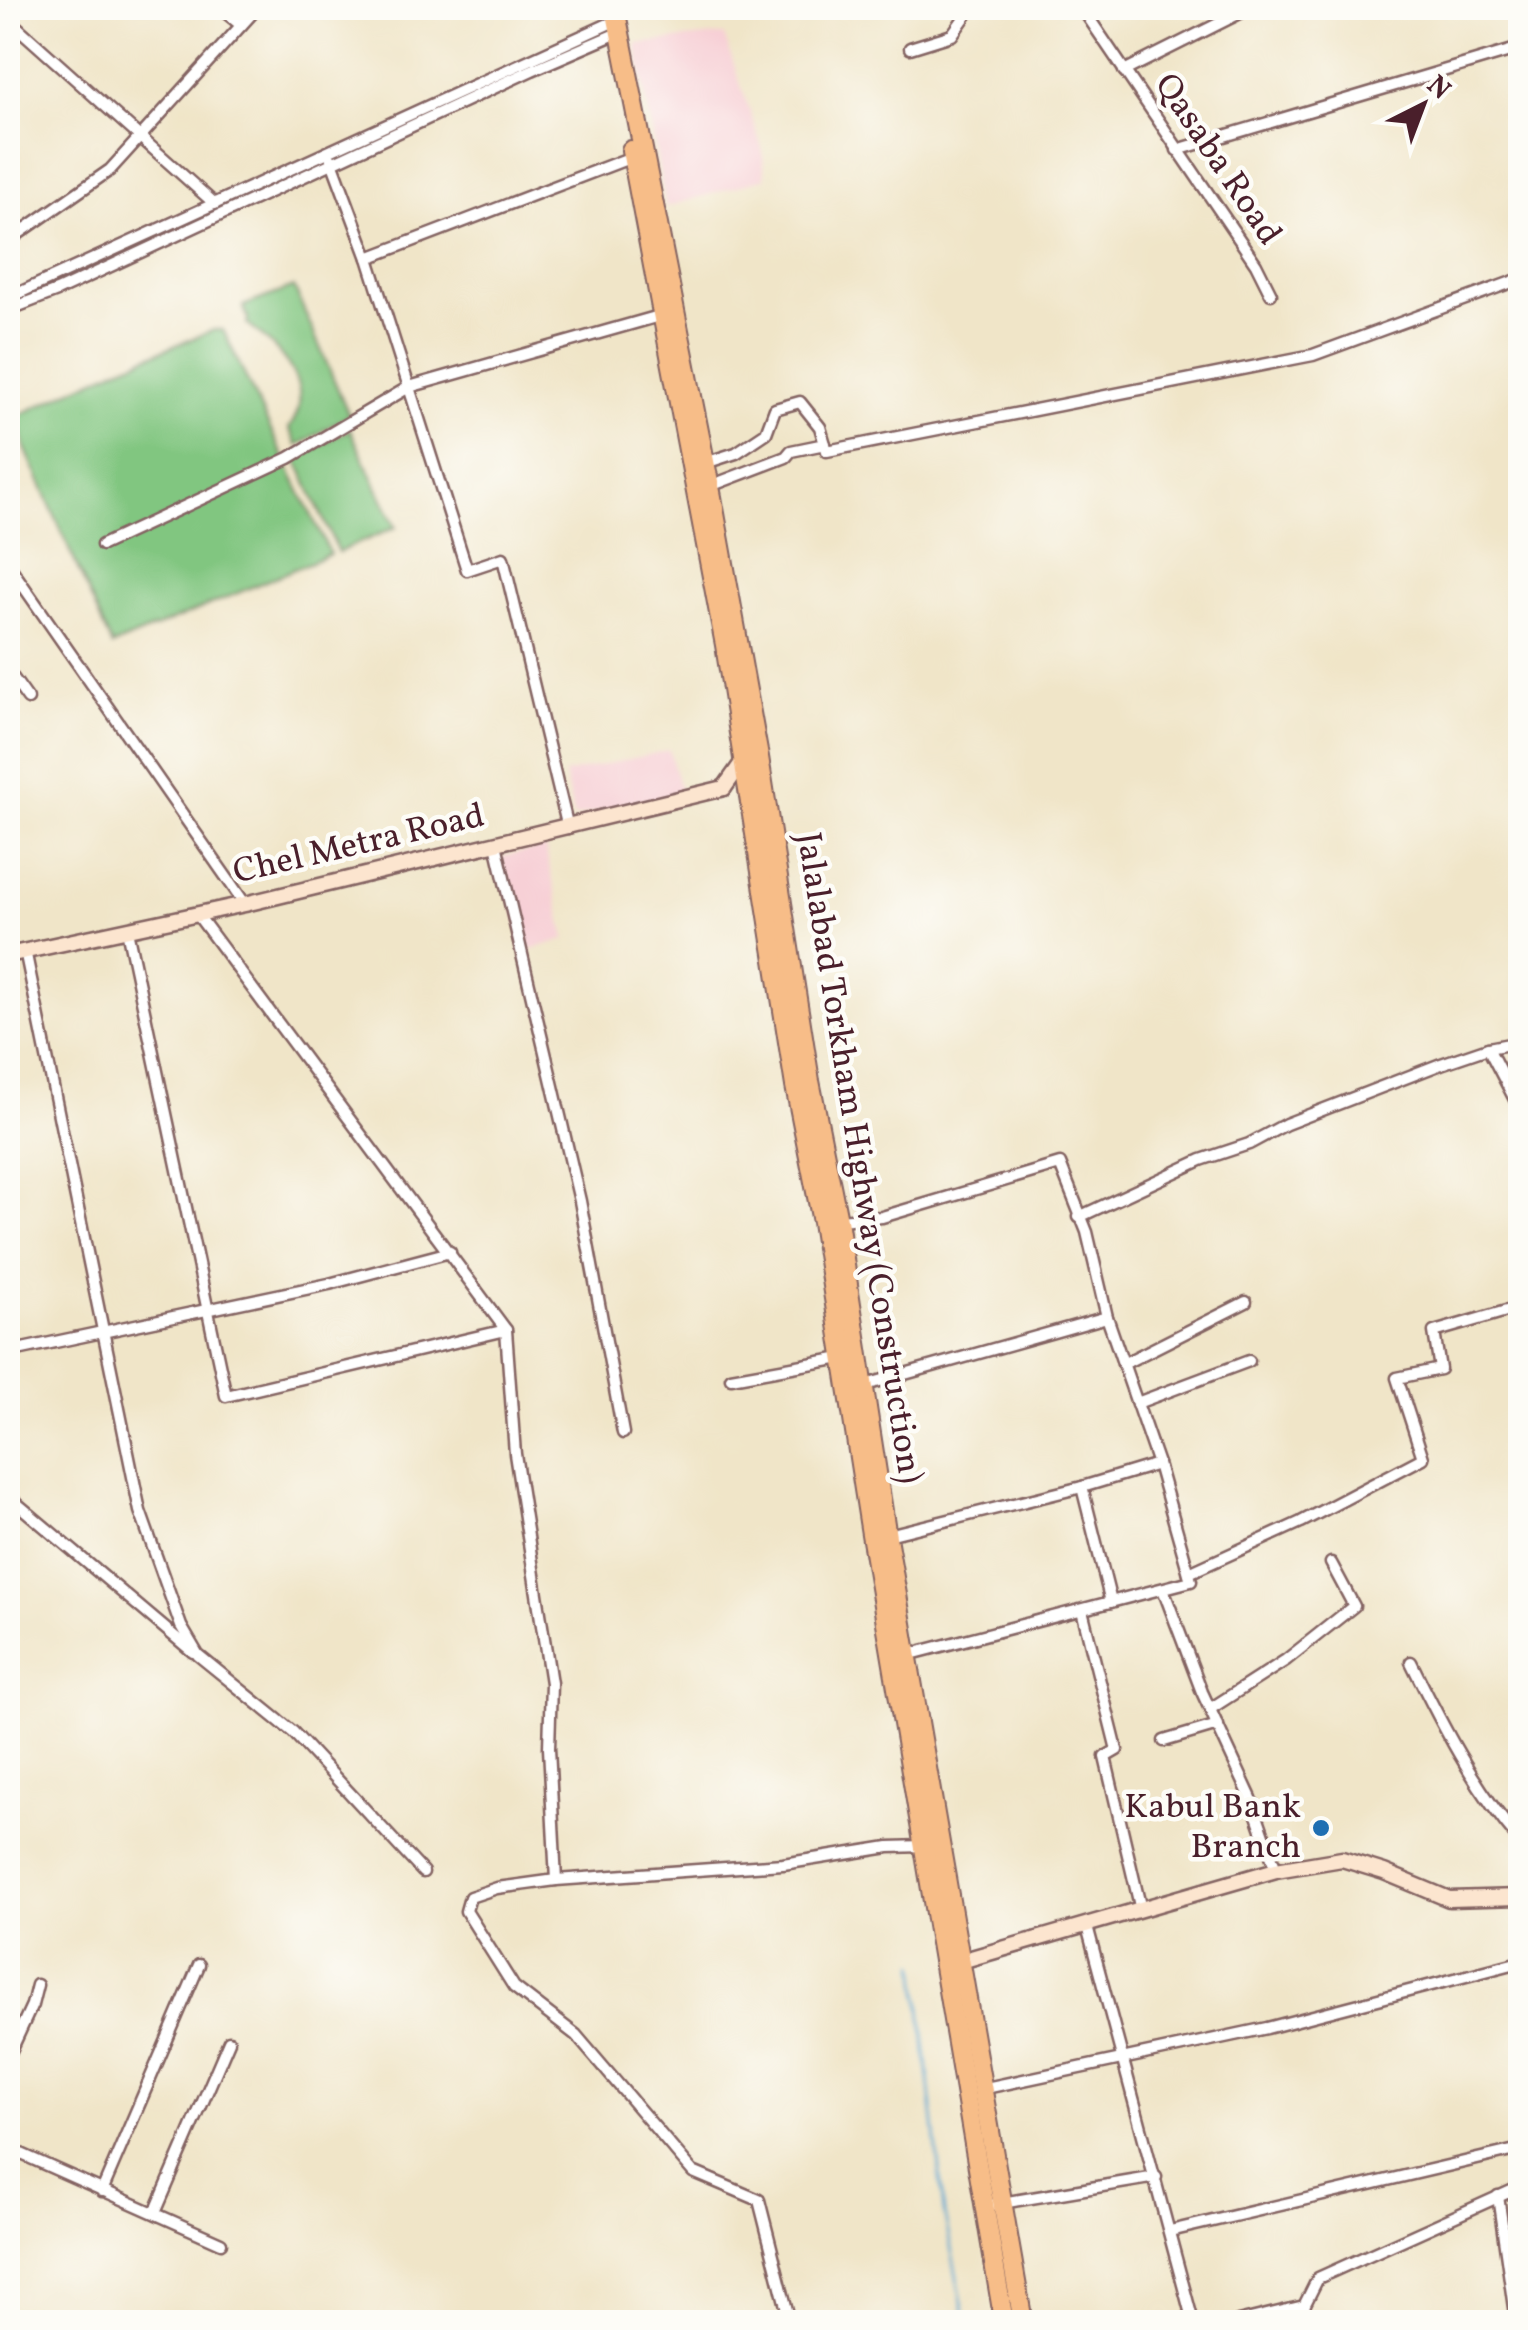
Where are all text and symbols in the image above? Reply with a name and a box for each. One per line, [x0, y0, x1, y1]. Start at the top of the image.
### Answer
north arrow [1373, 55, 1473, 155]
street label: Qasaba Road [1142, 64, 1292, 256]
text: N [1417, 67, 1459, 110]
street label: Chel Metra Road [229, 793, 489, 897]
street label: Jalalabad Torkham Highway (Construction) [783, 829, 933, 1487]
place label: Kabul Bank Branch [1124, 1784, 1301, 1872]
marker: Kabul Bank Branch [1310, 1817, 1332, 1839]

